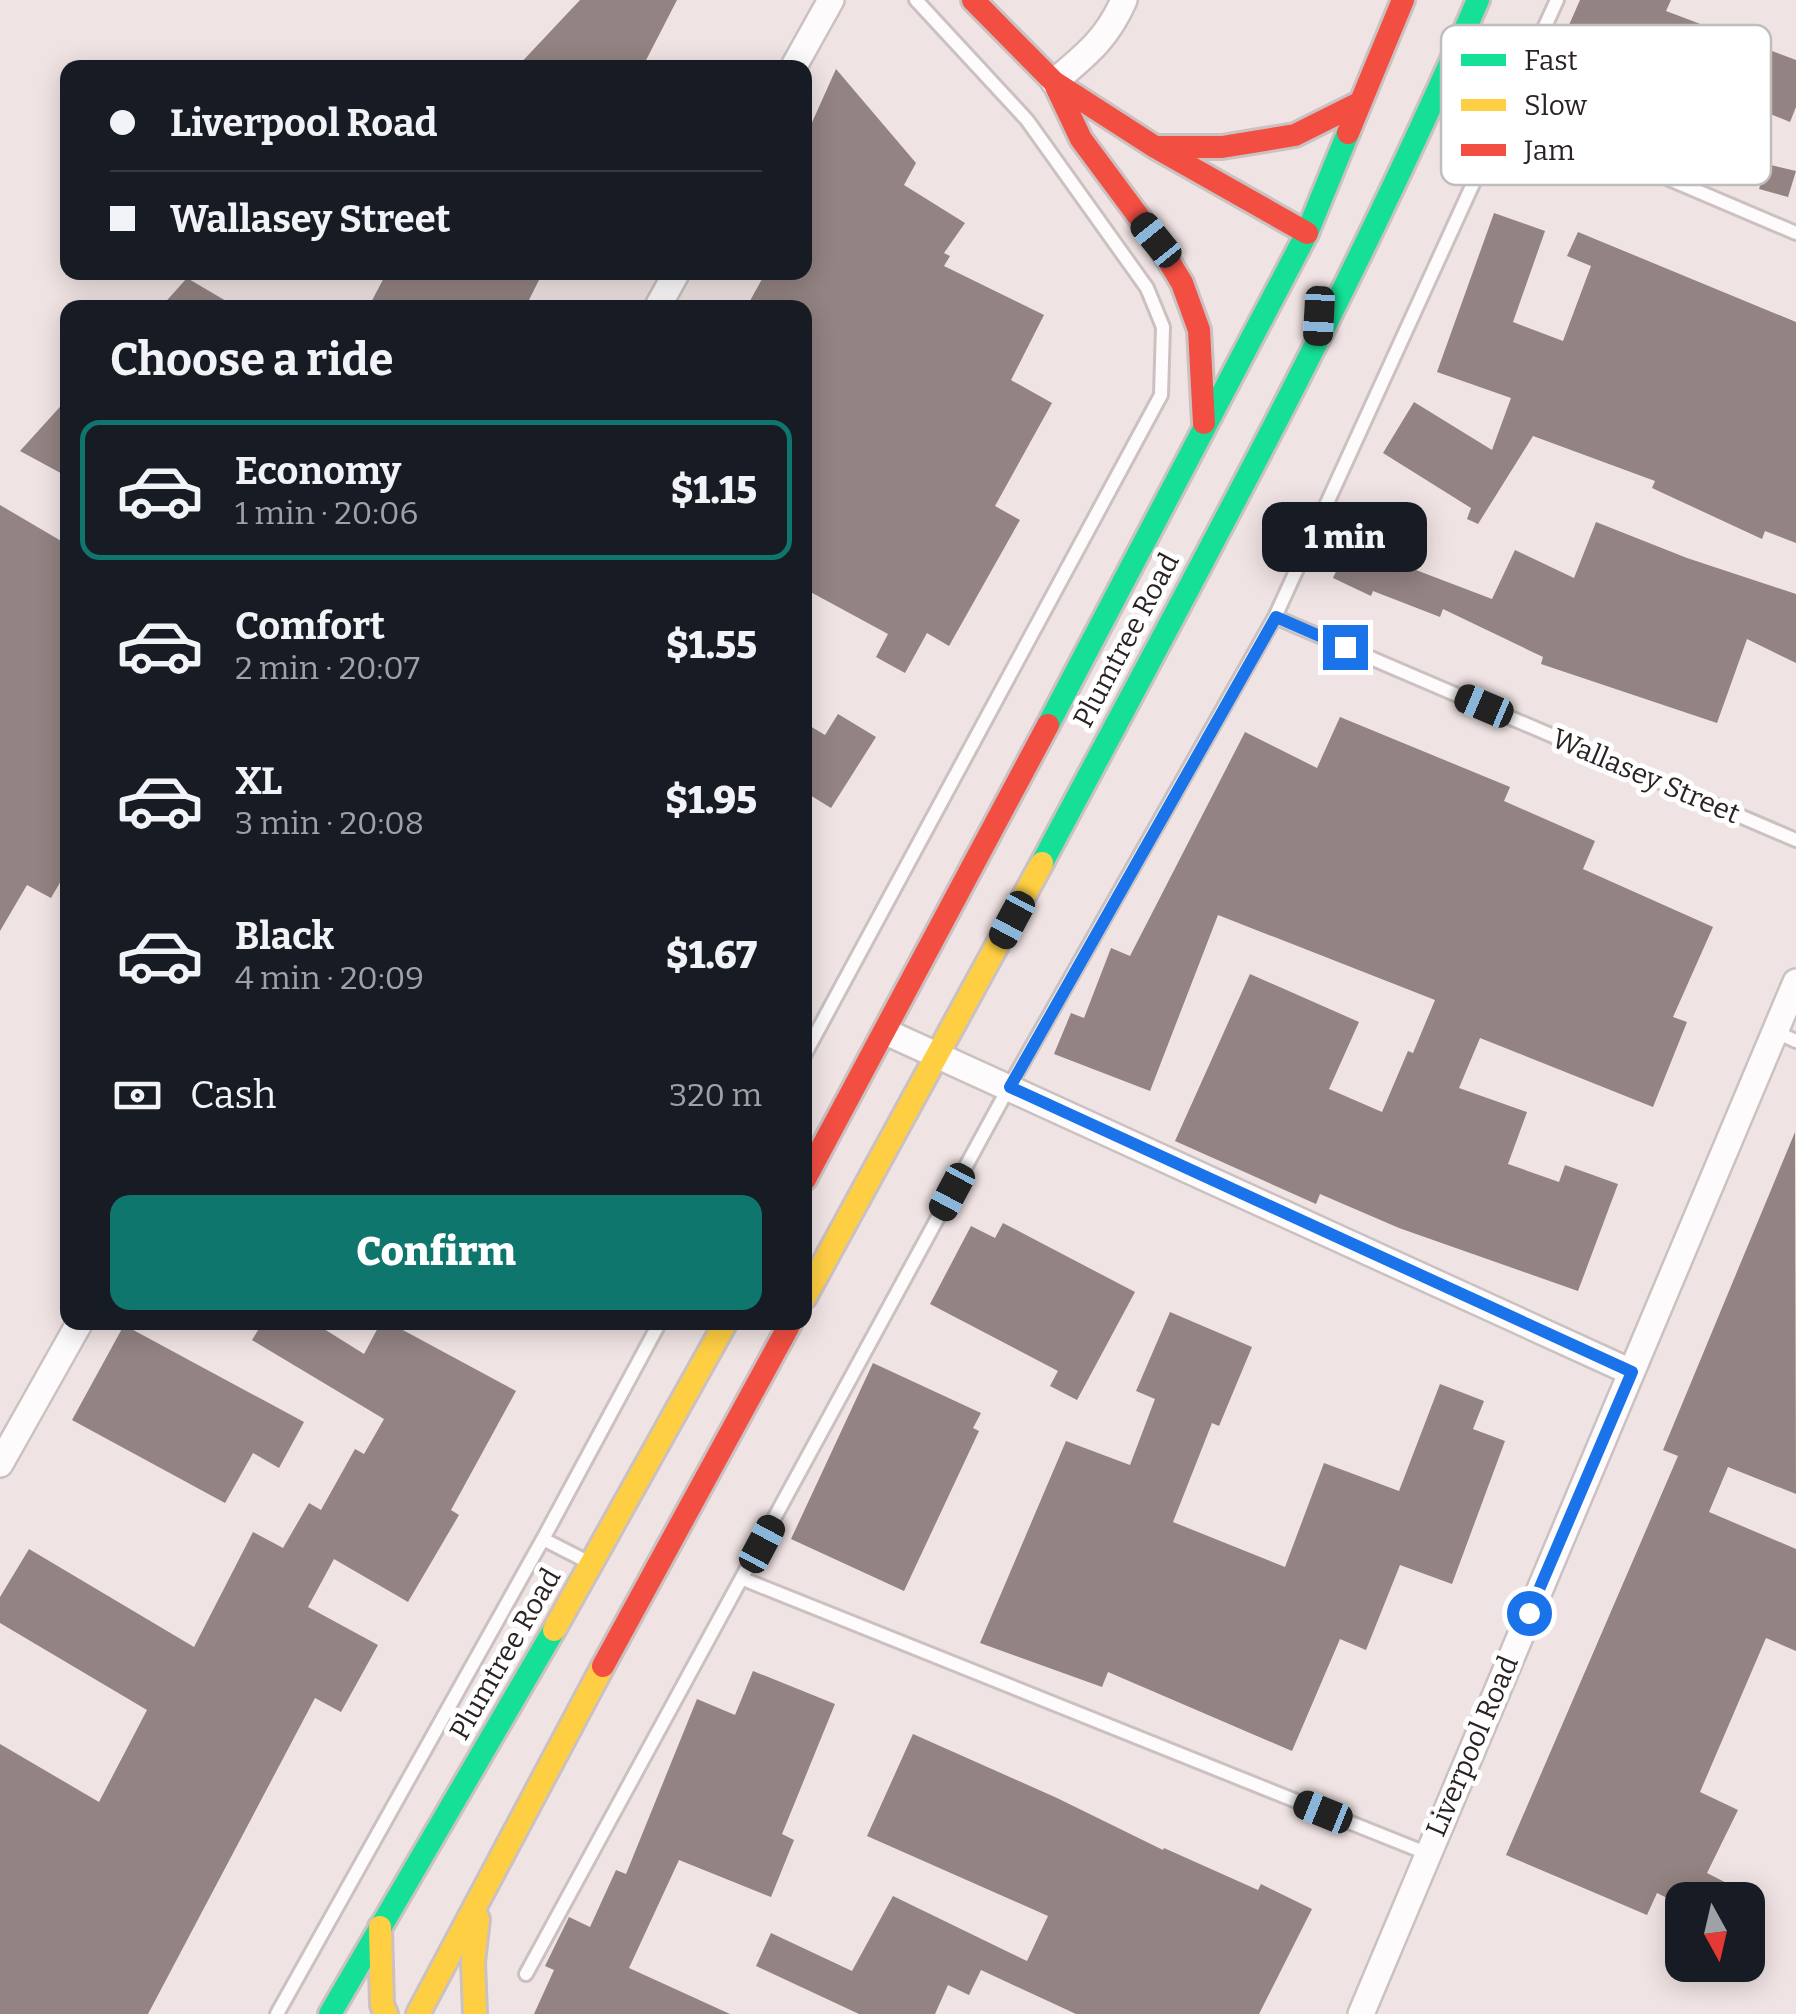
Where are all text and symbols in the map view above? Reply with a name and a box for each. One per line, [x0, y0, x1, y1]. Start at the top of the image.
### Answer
legend [1441, 25, 1771, 185]
text: Fast [1524, 44, 1578, 77]
text: Slow [1524, 89, 1587, 122]
text: Liverpool Road [170, 100, 437, 146]
text: Jam [1523, 134, 1575, 167]
text: Wallasey Street [170, 196, 451, 242]
car [1125, 207, 1187, 273]
car [1302, 285, 1336, 347]
text: Choose a ride [110, 333, 393, 387]
icon: car [115, 445, 205, 535]
text: Economy [235, 448, 401, 494]
text: $1.15 [671, 467, 757, 513]
text: 1 min · 20:06 [235, 494, 418, 532]
callout: 1 min [1262, 502, 1428, 572]
text: 1 min [1304, 518, 1385, 556]
street label: Plumtree Road [1066, 547, 1186, 733]
icon: car [115, 600, 205, 690]
text: Comfort [235, 603, 385, 649]
text: $1.55 [666, 622, 757, 668]
route end [1323, 625, 1368, 670]
text: 2 min · 20:07 [235, 649, 420, 687]
car [1451, 680, 1517, 732]
street label: Wallasey Street [1547, 722, 1745, 830]
icon: car [115, 755, 205, 845]
text: XL [235, 758, 282, 804]
text: $1.95 [665, 777, 757, 823]
text: 3 min · 20:08 [235, 804, 424, 842]
car [985, 886, 1039, 954]
icon: car [115, 910, 205, 1000]
text: Black [235, 913, 334, 959]
text: $1.67 [666, 932, 757, 978]
text: 4 min · 20:09 [235, 959, 424, 997]
icon: cash [110, 1068, 165, 1123]
text: Cash [190, 1072, 276, 1118]
text: 320 m [669, 1076, 762, 1114]
car [925, 1158, 979, 1226]
button: Confirm [110, 1195, 762, 1310]
car [735, 1510, 789, 1578]
street label: Plumtree Road [443, 1562, 567, 1746]
route start [1507, 1591, 1552, 1636]
street label: Liverpool Road [1419, 1651, 1525, 1841]
car [1290, 1787, 1356, 1837]
north arrow [1665, 1882, 1765, 1982]
map controls [1665, 1882, 1765, 1982]

